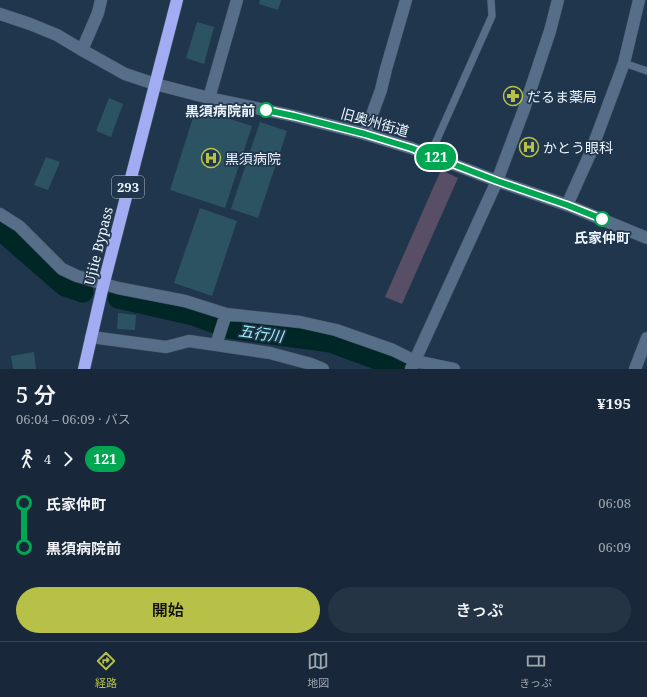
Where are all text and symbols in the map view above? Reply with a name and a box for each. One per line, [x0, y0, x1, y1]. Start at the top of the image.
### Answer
pharmacy icon: だるま薬局 [502, 85, 524, 107]
place label: だるま薬局 [527, 87, 597, 106]
place label: 黒須病院前 [185, 101, 255, 120]
marker: 黒須病院前 [258, 102, 274, 118]
street label: 旧奥州街道 [339, 103, 411, 141]
hospital icon: かとう眼科 [518, 136, 540, 158]
place label: かとう眼科 [543, 138, 613, 157]
line badge: 121 [413, 144, 459, 170]
hospital icon: 黒須病院 [200, 147, 222, 169]
text: 121 [424, 147, 448, 166]
place label: 黒須病院 [225, 149, 281, 168]
road number: 293 [112, 176, 144, 198]
street label: Ujiie Bypass [79, 205, 117, 287]
marker: 氏家仲町 [594, 211, 610, 227]
place label: 氏家仲町 [574, 228, 630, 247]
water label: 五行川 [237, 320, 287, 346]
text: 5 分 [16, 379, 56, 409]
text: ¥195 [597, 393, 631, 413]
text: 06:04 – 06:09 · バス [16, 410, 131, 428]
icon: walk [16, 448, 38, 470]
icon: forward [57, 448, 79, 470]
text: 121 [93, 449, 117, 468]
text: 4 [44, 450, 51, 468]
text: 氏家仲町 [46, 494, 106, 514]
text: 06:08 [598, 494, 631, 512]
text: 黒須病院前 [46, 538, 121, 558]
text: 06:09 [598, 538, 631, 556]
button: 開始 [16, 587, 320, 633]
button: きっぷ [328, 587, 631, 633]
tab: 経路 [95, 650, 117, 690]
tab: 地図 [307, 650, 329, 690]
tab: きっぷ [519, 650, 552, 690]

